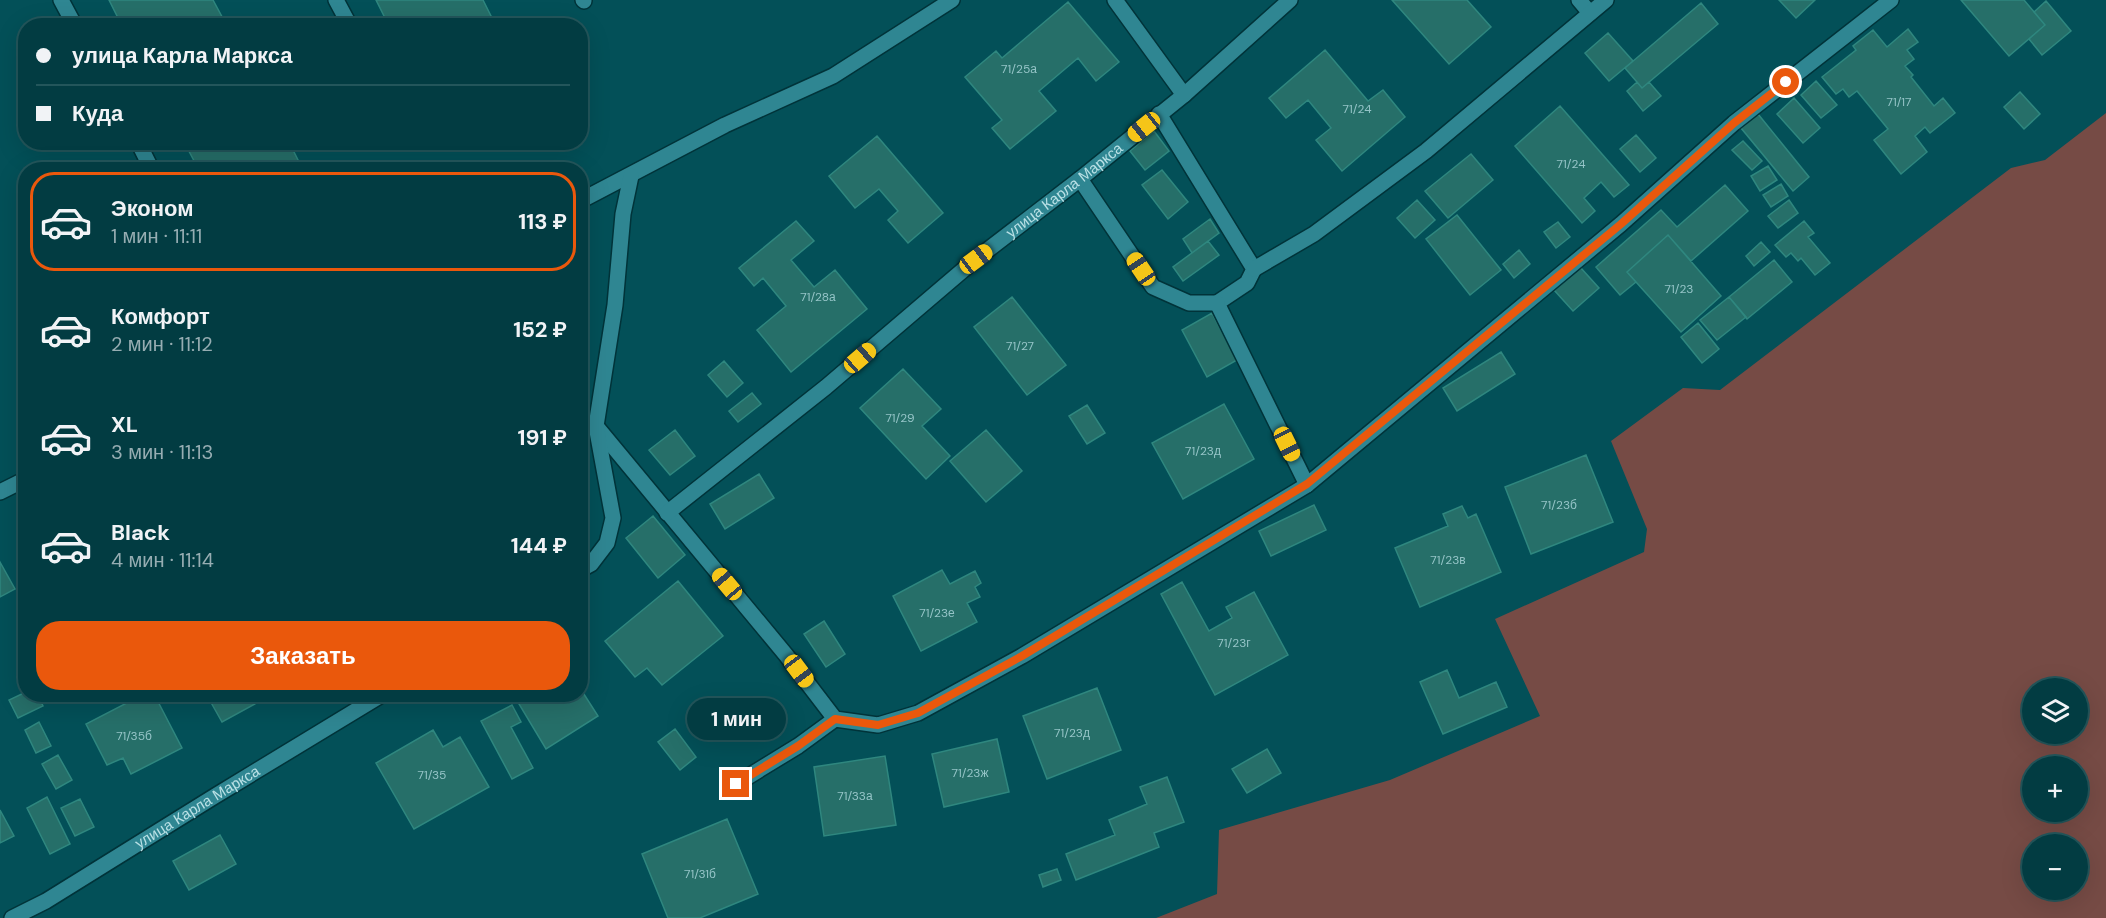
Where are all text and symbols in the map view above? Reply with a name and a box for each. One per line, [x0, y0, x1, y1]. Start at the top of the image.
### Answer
text: улица Карла Маркса [72, 41, 293, 70]
house number: 71/25а [1001, 61, 1037, 77]
route start [1772, 68, 1799, 95]
house number: 71/17 [1886, 94, 1912, 110]
text: Куда [72, 99, 123, 128]
house number: 71/24 [1343, 101, 1371, 117]
car [1124, 109, 1164, 145]
street label: улица Карла Маркса [1002, 138, 1128, 242]
house number: 71/24 [1557, 156, 1585, 172]
text: Эконом [111, 194, 194, 223]
icon: car [39, 195, 93, 249]
text: 113 ₽ [518, 207, 567, 236]
text: 1 мин · 11:11 [111, 223, 202, 249]
car [956, 241, 996, 277]
car [1123, 249, 1159, 289]
house number: 71/23 [1665, 281, 1693, 297]
house number: 71/28а [800, 289, 836, 305]
text: Комфорт [111, 302, 210, 331]
icon: car [39, 303, 93, 357]
text: 152 ₽ [513, 315, 567, 344]
text: 2 мин · 11:12 [111, 331, 213, 357]
house number: 71/27 [1006, 338, 1034, 354]
car [841, 339, 879, 377]
text: XL [111, 410, 138, 439]
house number: 71/29 [885, 410, 915, 426]
icon: car [39, 411, 93, 465]
text: 191 ₽ [518, 423, 567, 452]
car [1271, 424, 1303, 464]
text: 3 мин · 11:13 [111, 439, 213, 465]
house number: 71/23д [1185, 443, 1221, 459]
house number: 71/23б [1541, 497, 1577, 513]
text: Black [111, 518, 170, 547]
icon: car [39, 519, 93, 573]
text: 144 ₽ [511, 531, 567, 560]
text: 4 мин · 11:14 [111, 547, 214, 573]
house number: 71/23в [1430, 552, 1466, 568]
car [709, 564, 745, 604]
house number: 71/23е [919, 605, 955, 621]
button: Заказать [36, 621, 570, 690]
house number: 71/23г [1217, 635, 1251, 651]
car [781, 651, 817, 691]
map controls [2022, 678, 2088, 900]
button: layers [2022, 678, 2088, 744]
callout: 1 мин [686, 697, 786, 739]
text: 1 мин [711, 706, 762, 732]
house number: 71/23д [1054, 725, 1090, 741]
house number: 71/35б [116, 728, 152, 744]
button: + [2022, 756, 2088, 822]
street label: улица Карла Маркса [131, 761, 264, 853]
house number: 71/23ж [952, 765, 988, 781]
house number: 71/35 [418, 767, 446, 783]
route end [722, 770, 749, 797]
house number: 71/33а [837, 788, 873, 804]
button: − [2022, 834, 2088, 900]
house number: 71/31б [684, 866, 716, 882]

